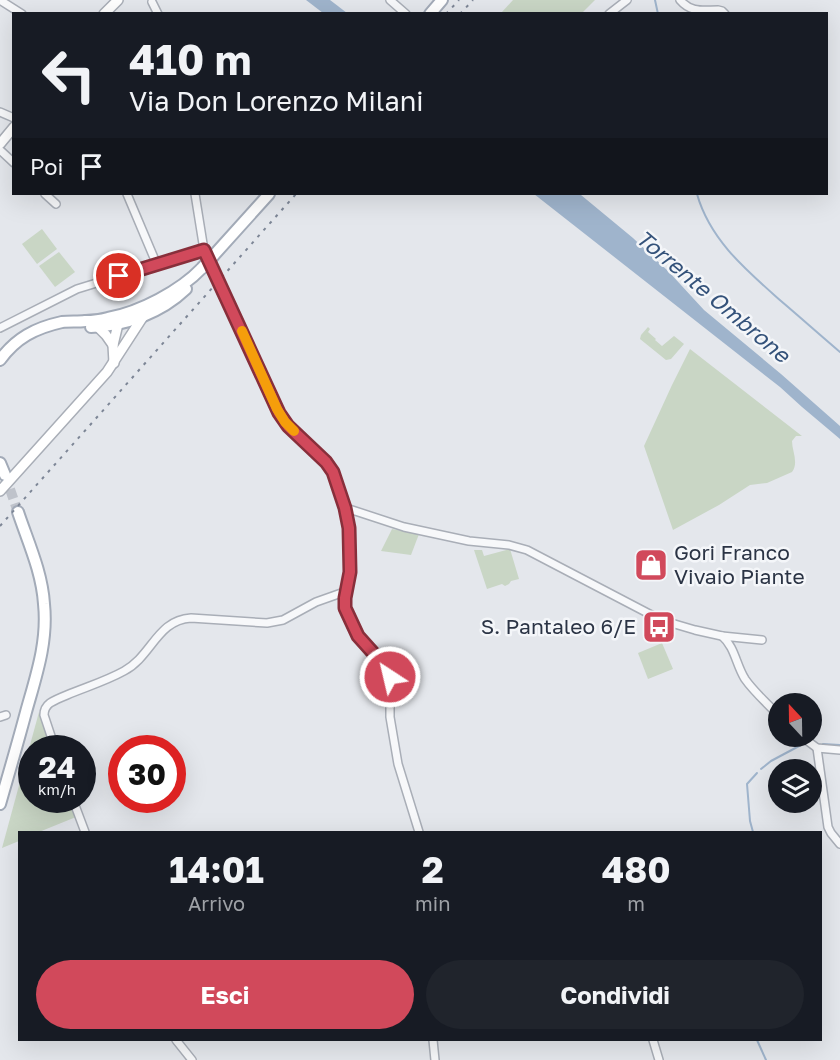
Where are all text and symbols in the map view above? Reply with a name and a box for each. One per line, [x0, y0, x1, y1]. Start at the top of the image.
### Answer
text: 410 m [129, 34, 251, 84]
icon: left [30, 36, 108, 114]
text: Via Don Lorenzo Milani [129, 85, 424, 117]
icon: arrive [75, 150, 108, 183]
text: Poi [30, 153, 63, 180]
water label: Torrente Ombrone [631, 224, 797, 369]
pin [93, 250, 144, 301]
icon: arrive [102, 259, 135, 292]
place label: Gori Franco Vivaio Piante [674, 539, 805, 589]
shop icon: Gori Franco Vivaio Piante [633, 547, 669, 583]
bus stop icon: S. Pantaleo 6/E [641, 609, 677, 645]
place label: S. Pantaleo 6/E [481, 613, 636, 639]
position arrow [358, 645, 422, 709]
north arrow [768, 693, 822, 747]
map controls [768, 693, 822, 813]
speed limit sign: 30 [108, 735, 186, 813]
text: 24 [38, 749, 76, 785]
button: layers [768, 759, 822, 813]
text: km/h [38, 780, 76, 798]
text: 14:01 [169, 848, 264, 891]
text: 2 [422, 848, 444, 891]
text: 480 [602, 848, 671, 891]
text: Arrivo [188, 891, 245, 915]
text: min [415, 891, 450, 915]
text: m [627, 891, 645, 915]
button: Esci [36, 960, 414, 1029]
button: Condividi [426, 960, 804, 1029]

